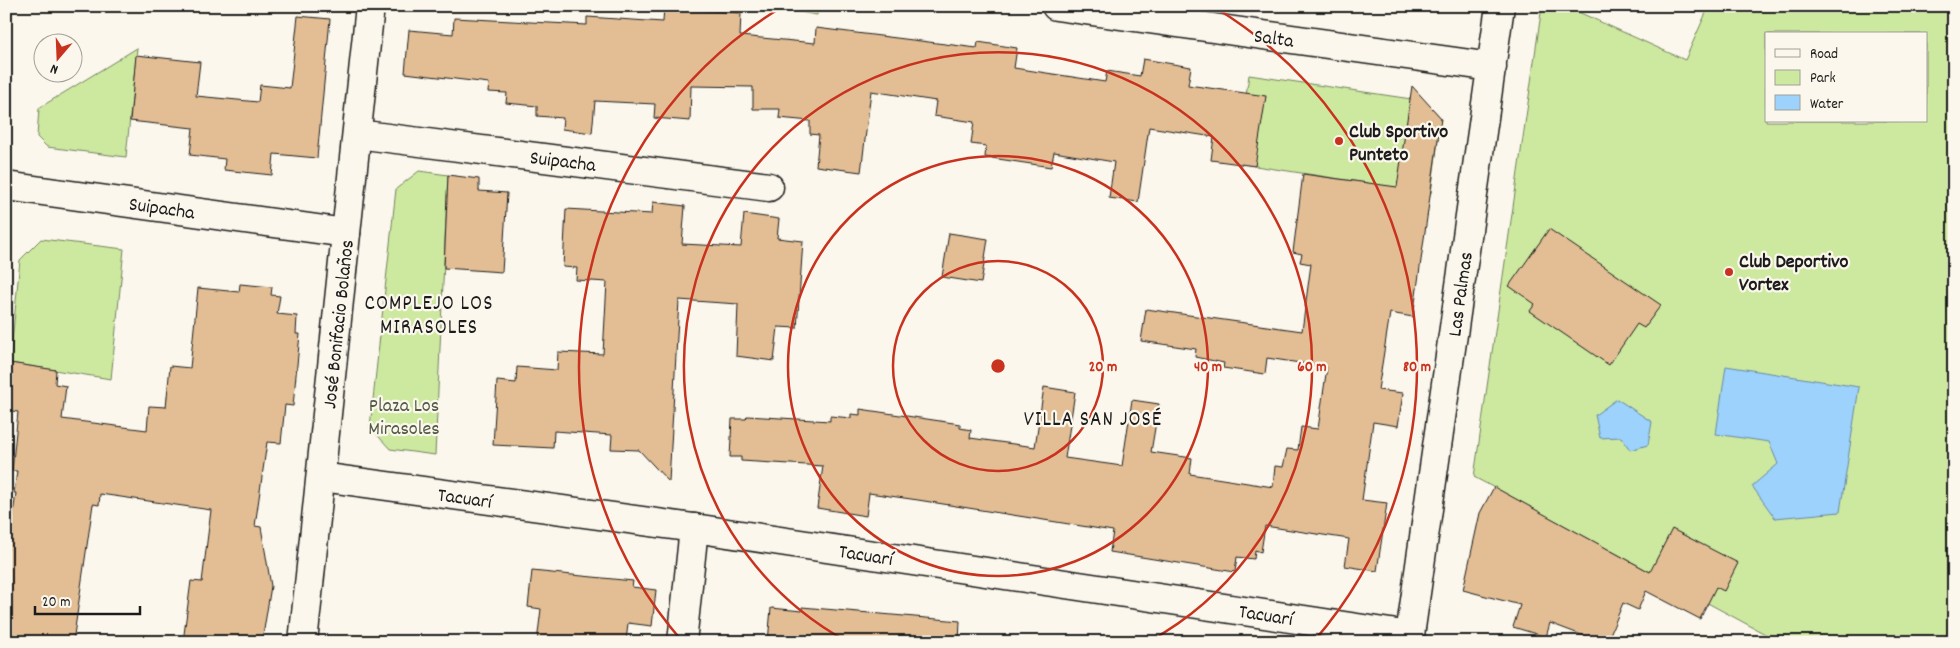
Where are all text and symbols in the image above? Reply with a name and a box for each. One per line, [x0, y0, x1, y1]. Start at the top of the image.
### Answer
street label: Salta [1252, 23, 1296, 57]
north arrow [32, 32, 82, 82]
legend [1765, 32, 1928, 122]
text: Road [1810, 44, 1838, 66]
text: N [48, 58, 61, 79]
text: Park [1810, 68, 1836, 90]
text: Water [1810, 94, 1844, 116]
place label: Club Sportivo Punteto [1349, 119, 1448, 170]
marker: Club Sportivo Punteto [1333, 135, 1345, 147]
street label: Suipacha [528, 145, 598, 181]
street label: Suipacha [127, 191, 197, 229]
street label: José Bonifacio Bolaños [317, 238, 363, 410]
place label: Club Deportivo Vortex [1739, 249, 1849, 300]
street label: Las Palmas [1442, 250, 1482, 339]
marker: Club Deportivo Vortex [1723, 266, 1735, 278]
district label: COMPLEJO LOS MIRASOLES [365, 290, 493, 344]
centre of rings [989, 357, 1007, 375]
text: 20 m [1089, 357, 1117, 379]
text: 40 m [1194, 357, 1222, 379]
text: 60 m [1297, 357, 1327, 379]
text: 80 m [1403, 357, 1431, 379]
park label: Plaza Los Mirasoles [368, 393, 440, 444]
district label: VILLA SAN JOSÉ [1024, 406, 1162, 436]
street label: Tacuarí [436, 482, 495, 518]
street label: Tacuarí [836, 539, 896, 575]
scale bar [35, 583, 140, 615]
text: 20 m [42, 592, 70, 614]
street label: Tacuarí [1236, 599, 1296, 635]

